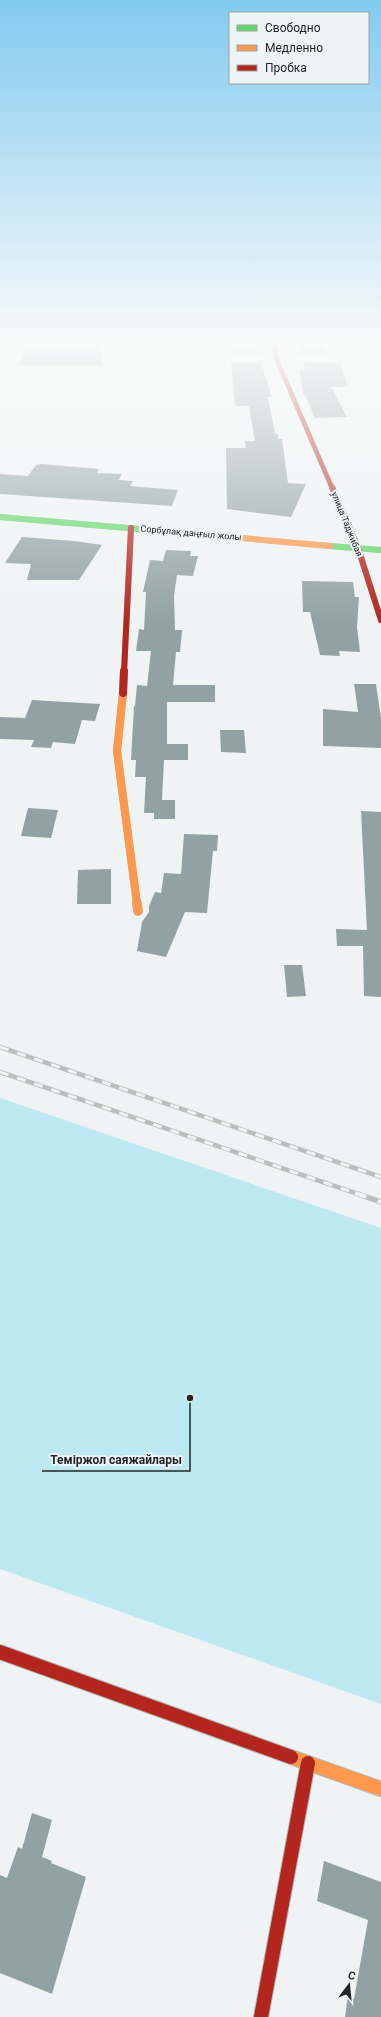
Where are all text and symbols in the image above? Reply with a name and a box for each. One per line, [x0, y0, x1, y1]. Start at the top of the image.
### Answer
legend [229, 12, 369, 84]
text: Свободно [265, 21, 321, 35]
text: Медленно [265, 41, 323, 55]
text: Пробка [265, 61, 307, 75]
street label: улица Таджибая [329, 490, 365, 558]
street label: Сорбұлақ даңғыл жолы [140, 524, 242, 542]
callout: Теміржол саяжайлары [42, 1447, 190, 1471]
text: Теміржол саяжайлары [50, 1453, 182, 1467]
north arrow [329, 1965, 369, 2005]
text: С [346, 1969, 357, 1983]

